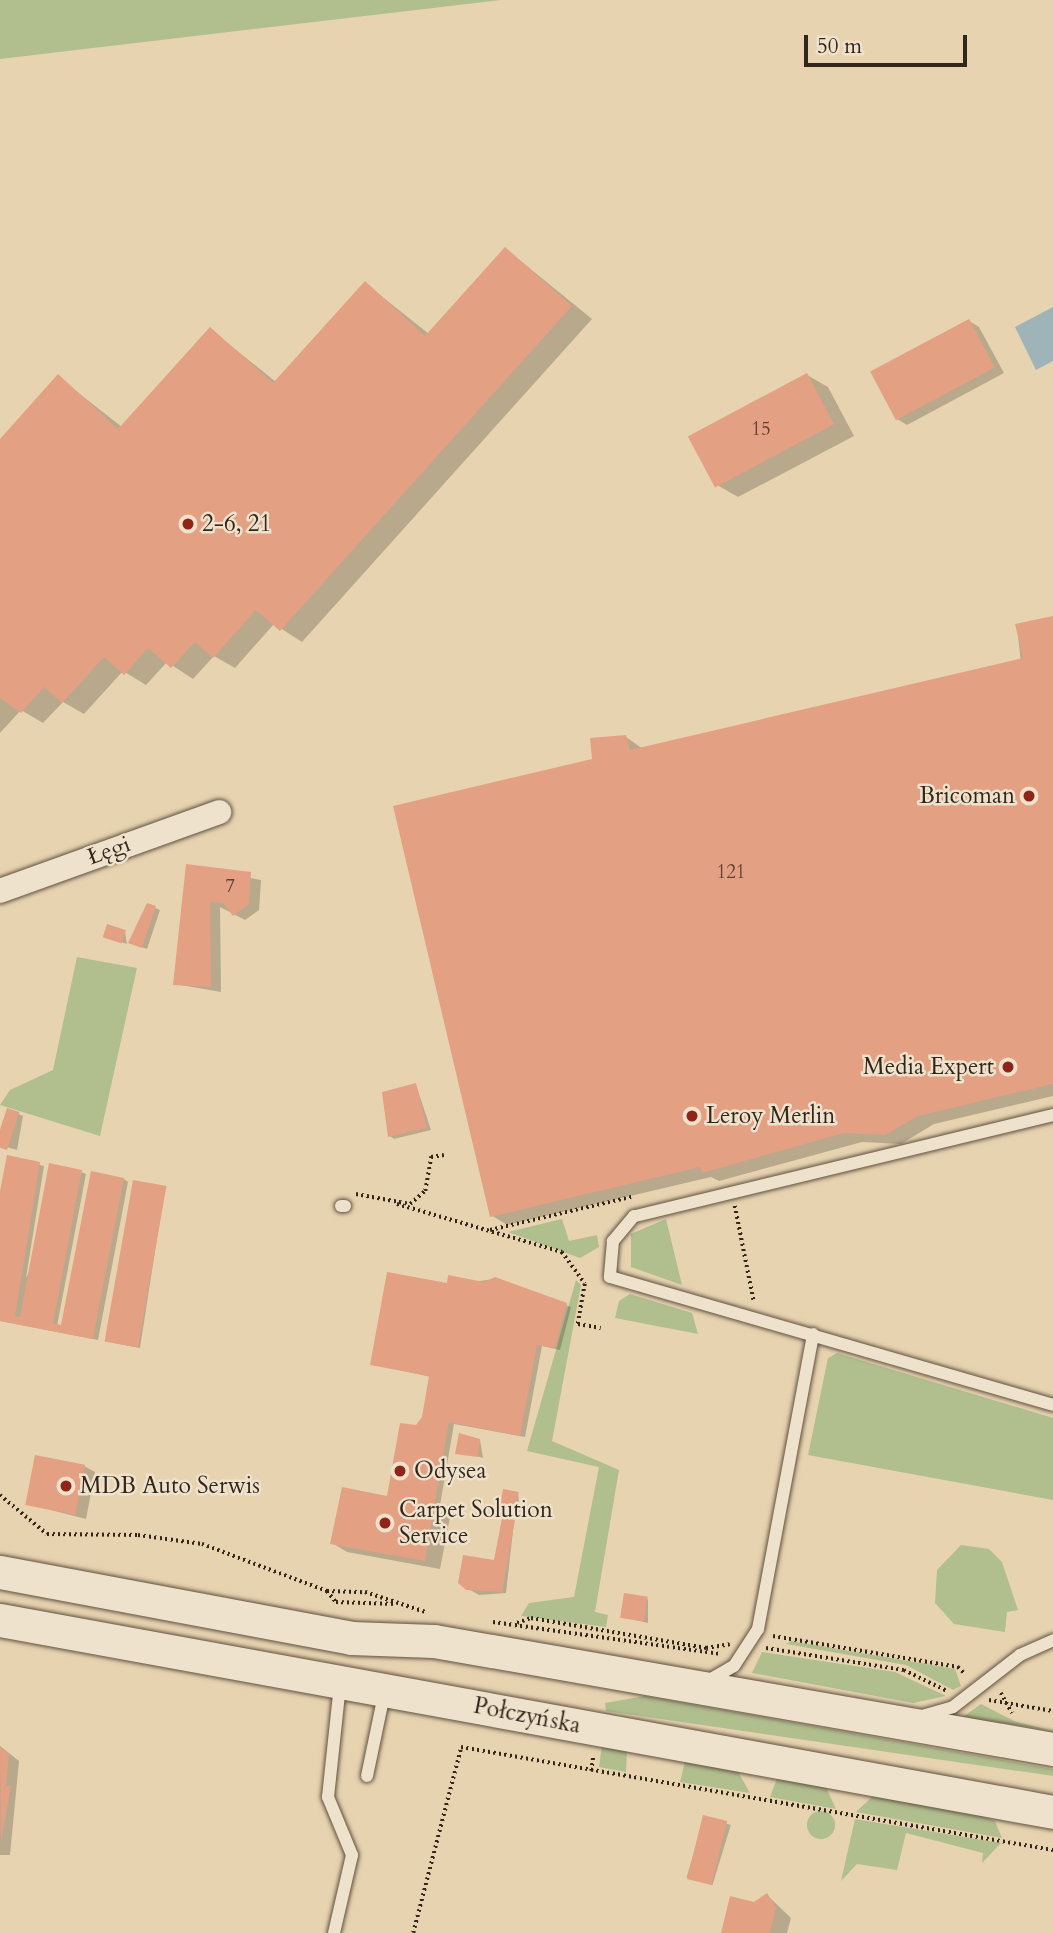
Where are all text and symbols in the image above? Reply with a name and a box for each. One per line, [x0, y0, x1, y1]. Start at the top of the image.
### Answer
scale bar [808, 21, 971, 65]
text: 50 m [817, 32, 862, 61]
house number: 15 [751, 419, 771, 441]
place label: 2-6, 21 [202, 510, 271, 538]
marker: 2-6, 21 [180, 516, 196, 532]
place label: Bricoman [919, 782, 1015, 810]
marker: Bricoman [1021, 788, 1037, 804]
street label: Łęgi [84, 831, 134, 871]
house number: 121 [716, 862, 746, 884]
house number: 7 [225, 876, 235, 898]
place label: Media Expert [863, 1053, 994, 1081]
marker: Media Expert [1000, 1059, 1016, 1075]
place label: Leroy Merlin [706, 1102, 835, 1130]
marker: Leroy Merlin [684, 1108, 700, 1124]
place label: Odysea [414, 1457, 486, 1485]
marker: Odysea [392, 1463, 408, 1479]
place label: MDB Auto Serwis [80, 1472, 260, 1500]
marker: MDB Auto Serwis [58, 1478, 74, 1494]
place label: Carpet Solution Service [399, 1496, 553, 1550]
marker: Carpet Solution Service [377, 1515, 393, 1531]
street label: Połczyńska [471, 1692, 583, 1740]

